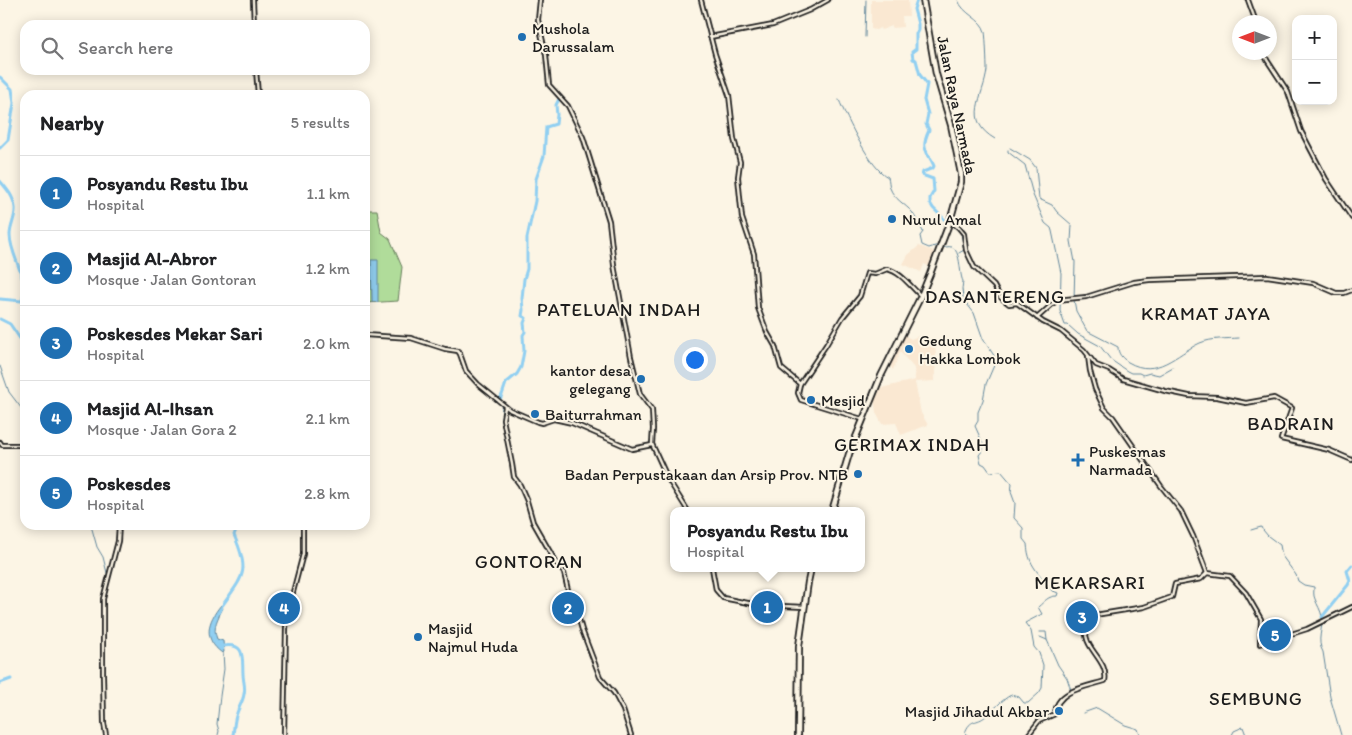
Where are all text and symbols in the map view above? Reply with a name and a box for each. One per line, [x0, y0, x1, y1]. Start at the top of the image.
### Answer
north arrow [1232, 15, 1277, 60]
map controls [1292, 15, 1337, 105]
button: + [1292, 15, 1337, 60]
place label: Mushola Darussalam [532, 19, 615, 56]
search box [20, 20, 370, 75]
marker: Mushola Darussalam [516, 31, 528, 43]
icon: search [38, 34, 66, 62]
street label: Jalan Raya Narmada [933, 34, 981, 177]
text: Search here [78, 36, 173, 59]
button: − [1292, 60, 1337, 105]
text: Nearby [40, 110, 104, 135]
text: 5 results [290, 113, 350, 132]
text: Posyandu Restu Ibu [87, 172, 248, 195]
text: 1 [52, 184, 60, 203]
text: 1.1 km [306, 184, 350, 203]
text: Hospital [87, 195, 144, 214]
place label: Nurul Amal [902, 210, 982, 229]
marker: Nurul Amal [886, 213, 898, 225]
text: Masjid Al-Abror [87, 247, 216, 270]
text: 2 [52, 259, 60, 278]
text: 1.2 km [305, 259, 350, 278]
text: Mosque · Jalan Gontoran [87, 270, 256, 289]
district label: DASANTERENG [925, 285, 1065, 308]
district label: PATELUAN INDAH [537, 298, 701, 321]
district label: KRAMAT JAYA [1141, 302, 1271, 325]
text: Poskesdes Mekar Sari [87, 322, 263, 345]
place label: Gedung Hakka Lombok [919, 331, 1021, 368]
text: 3 [52, 334, 60, 353]
text: 2.0 km [303, 334, 350, 353]
marker: Gedung Hakka Lombok [903, 343, 915, 355]
text: Hospital [87, 345, 144, 364]
your location [682, 347, 708, 373]
place label: kantor desa gelegang [550, 361, 632, 398]
marker: kantor desa gelegang [635, 373, 647, 385]
place label: Mesjid [821, 391, 865, 410]
marker: Mesjid [805, 394, 817, 406]
text: Masjid Al-Ihsan [87, 397, 213, 420]
place label: Baiturrahman [545, 405, 642, 424]
marker: Baiturrahman [529, 408, 541, 420]
text: 4 [51, 409, 61, 428]
text: 2.1 km [305, 409, 350, 428]
district label: BADRAIN [1247, 412, 1335, 435]
text: Mosque · Jalan Gora 2 [87, 420, 237, 439]
district label: GERIMAX INDAH [834, 433, 990, 456]
place label: Puskesmas Narmada [1089, 442, 1166, 479]
marker: Puskesmas Narmada [1071, 453, 1085, 467]
place label: Badan Perpustakaan dan Arsip Prov. NTB [565, 465, 848, 484]
marker: Badan Perpustakaan dan Arsip Prov. NTB [852, 468, 864, 480]
text: Poskesdes [87, 472, 171, 495]
text: 5 [52, 484, 60, 503]
text: 2.8 km [304, 484, 350, 503]
text: Hospital [87, 495, 144, 514]
popup [670, 507, 865, 572]
text: Posyandu Restu Ibu [687, 519, 848, 542]
text: Hospital [687, 542, 744, 561]
district label: GONTORAN [475, 550, 583, 573]
district label: MEKARSARI [1034, 571, 1146, 594]
pin: 1 [751, 588, 783, 626]
pin: 4 [268, 589, 300, 627]
pin: 2 [552, 589, 584, 627]
pin: 3 [1066, 598, 1098, 636]
pin: 5 [1259, 616, 1291, 654]
place label: Masjid Najmul Huda [428, 619, 519, 656]
marker: Masjid Najmul Huda [412, 631, 424, 643]
district label: SEMBUNG [1209, 687, 1303, 710]
place label: Masjid Jihadul Akbar [905, 702, 1050, 721]
marker: Masjid Jihadul Akbar [1053, 705, 1065, 717]

